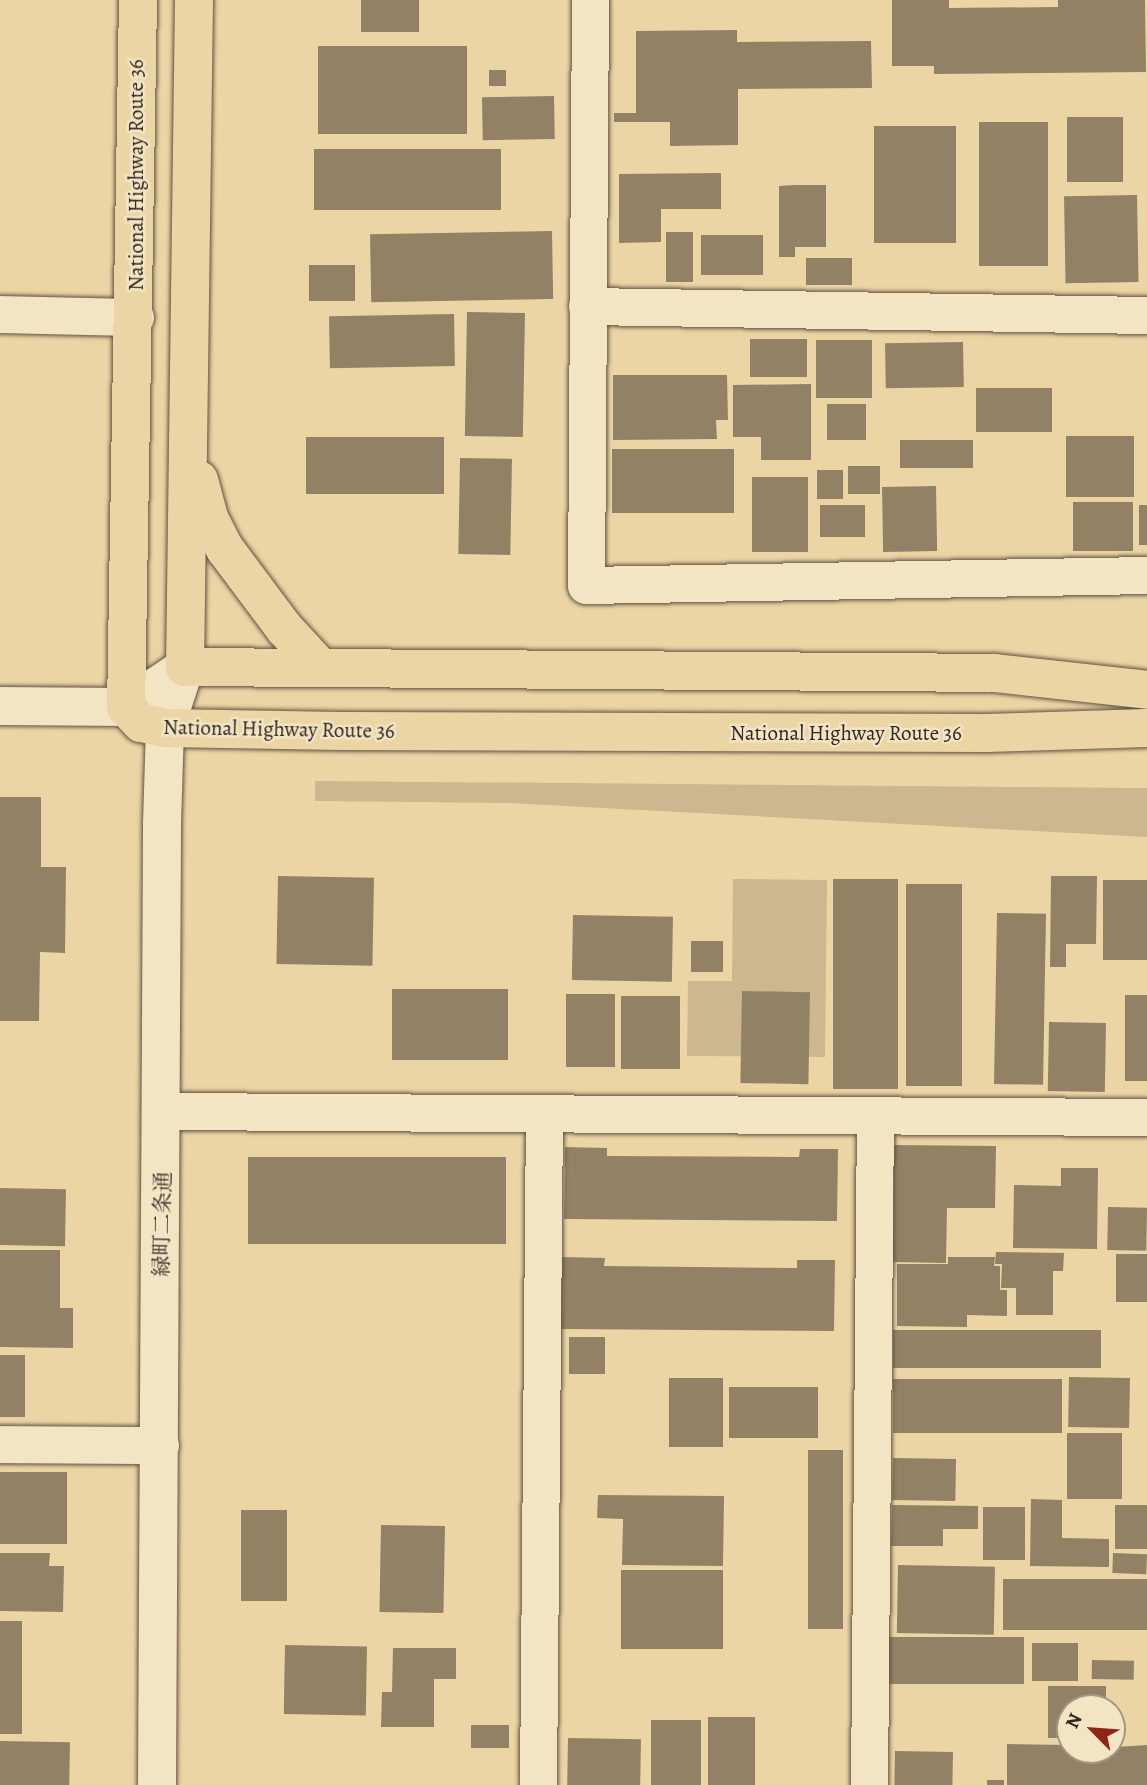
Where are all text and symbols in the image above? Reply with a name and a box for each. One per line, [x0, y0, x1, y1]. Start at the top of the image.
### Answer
street label: National Highway Route 36 [123, 59, 149, 291]
street label: National Highway Route 36 [163, 714, 395, 744]
street label: National Highway Route 36 [730, 720, 962, 746]
street label: 緑町二条通 [148, 1171, 176, 1277]
north arrow [1056, 1694, 1126, 1764]
text: N [1059, 1709, 1088, 1733]

